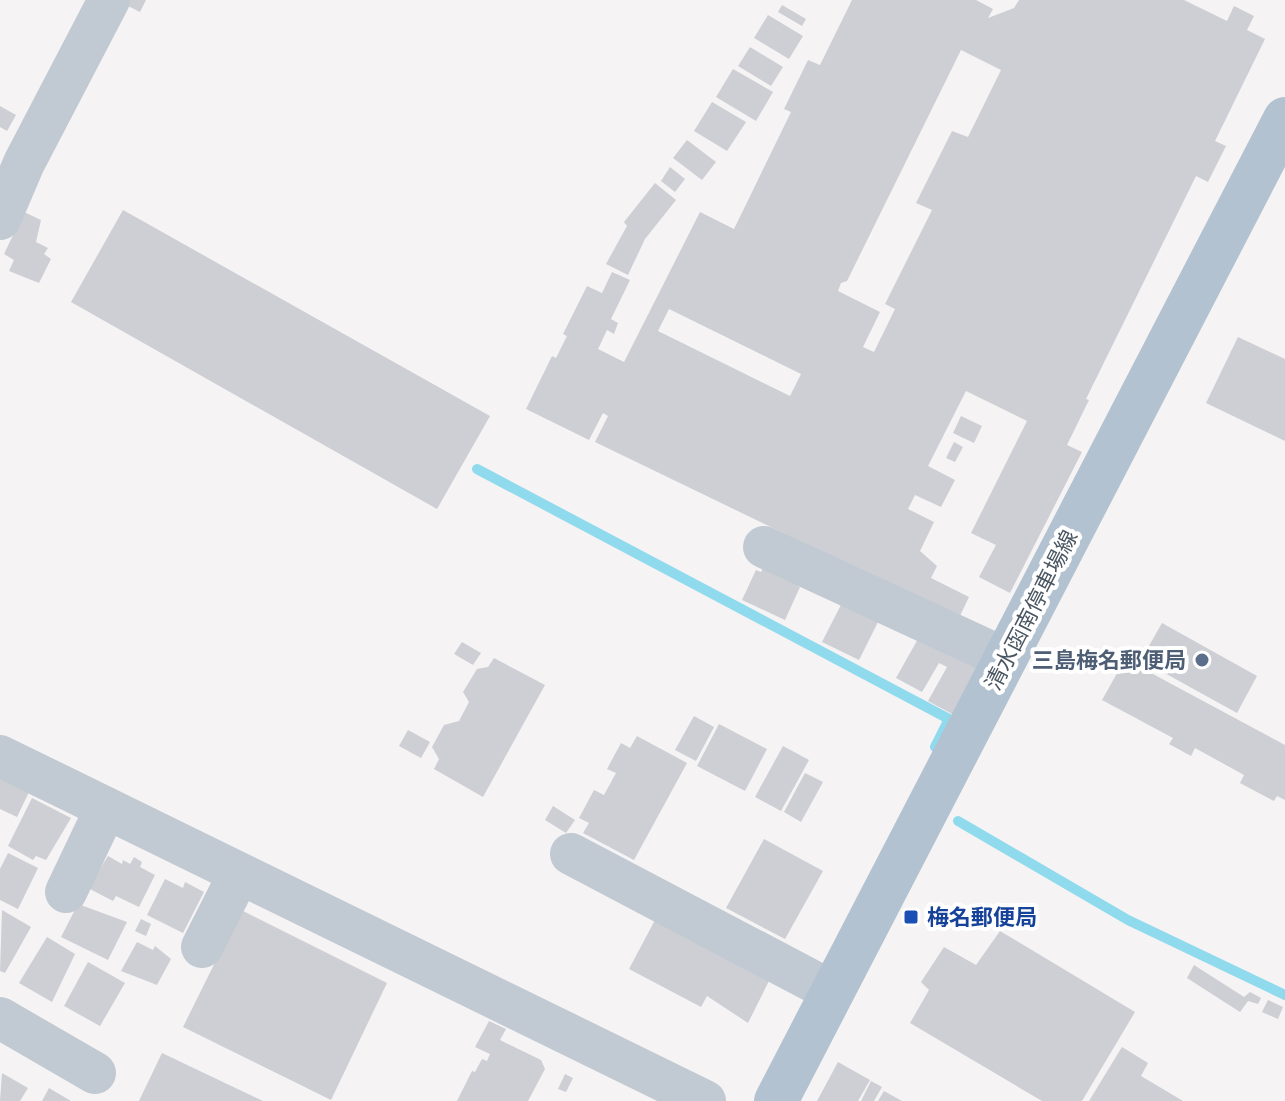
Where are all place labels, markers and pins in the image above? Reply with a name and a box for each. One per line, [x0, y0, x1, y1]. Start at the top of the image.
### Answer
place label: 三島梅名郵便局 [1032, 647, 1186, 673]
marker: 三島梅名郵便局 [1193, 651, 1211, 669]
place label: 梅名郵便局 [927, 904, 1037, 930]
marker: 梅名郵便局 [902, 908, 920, 926]

